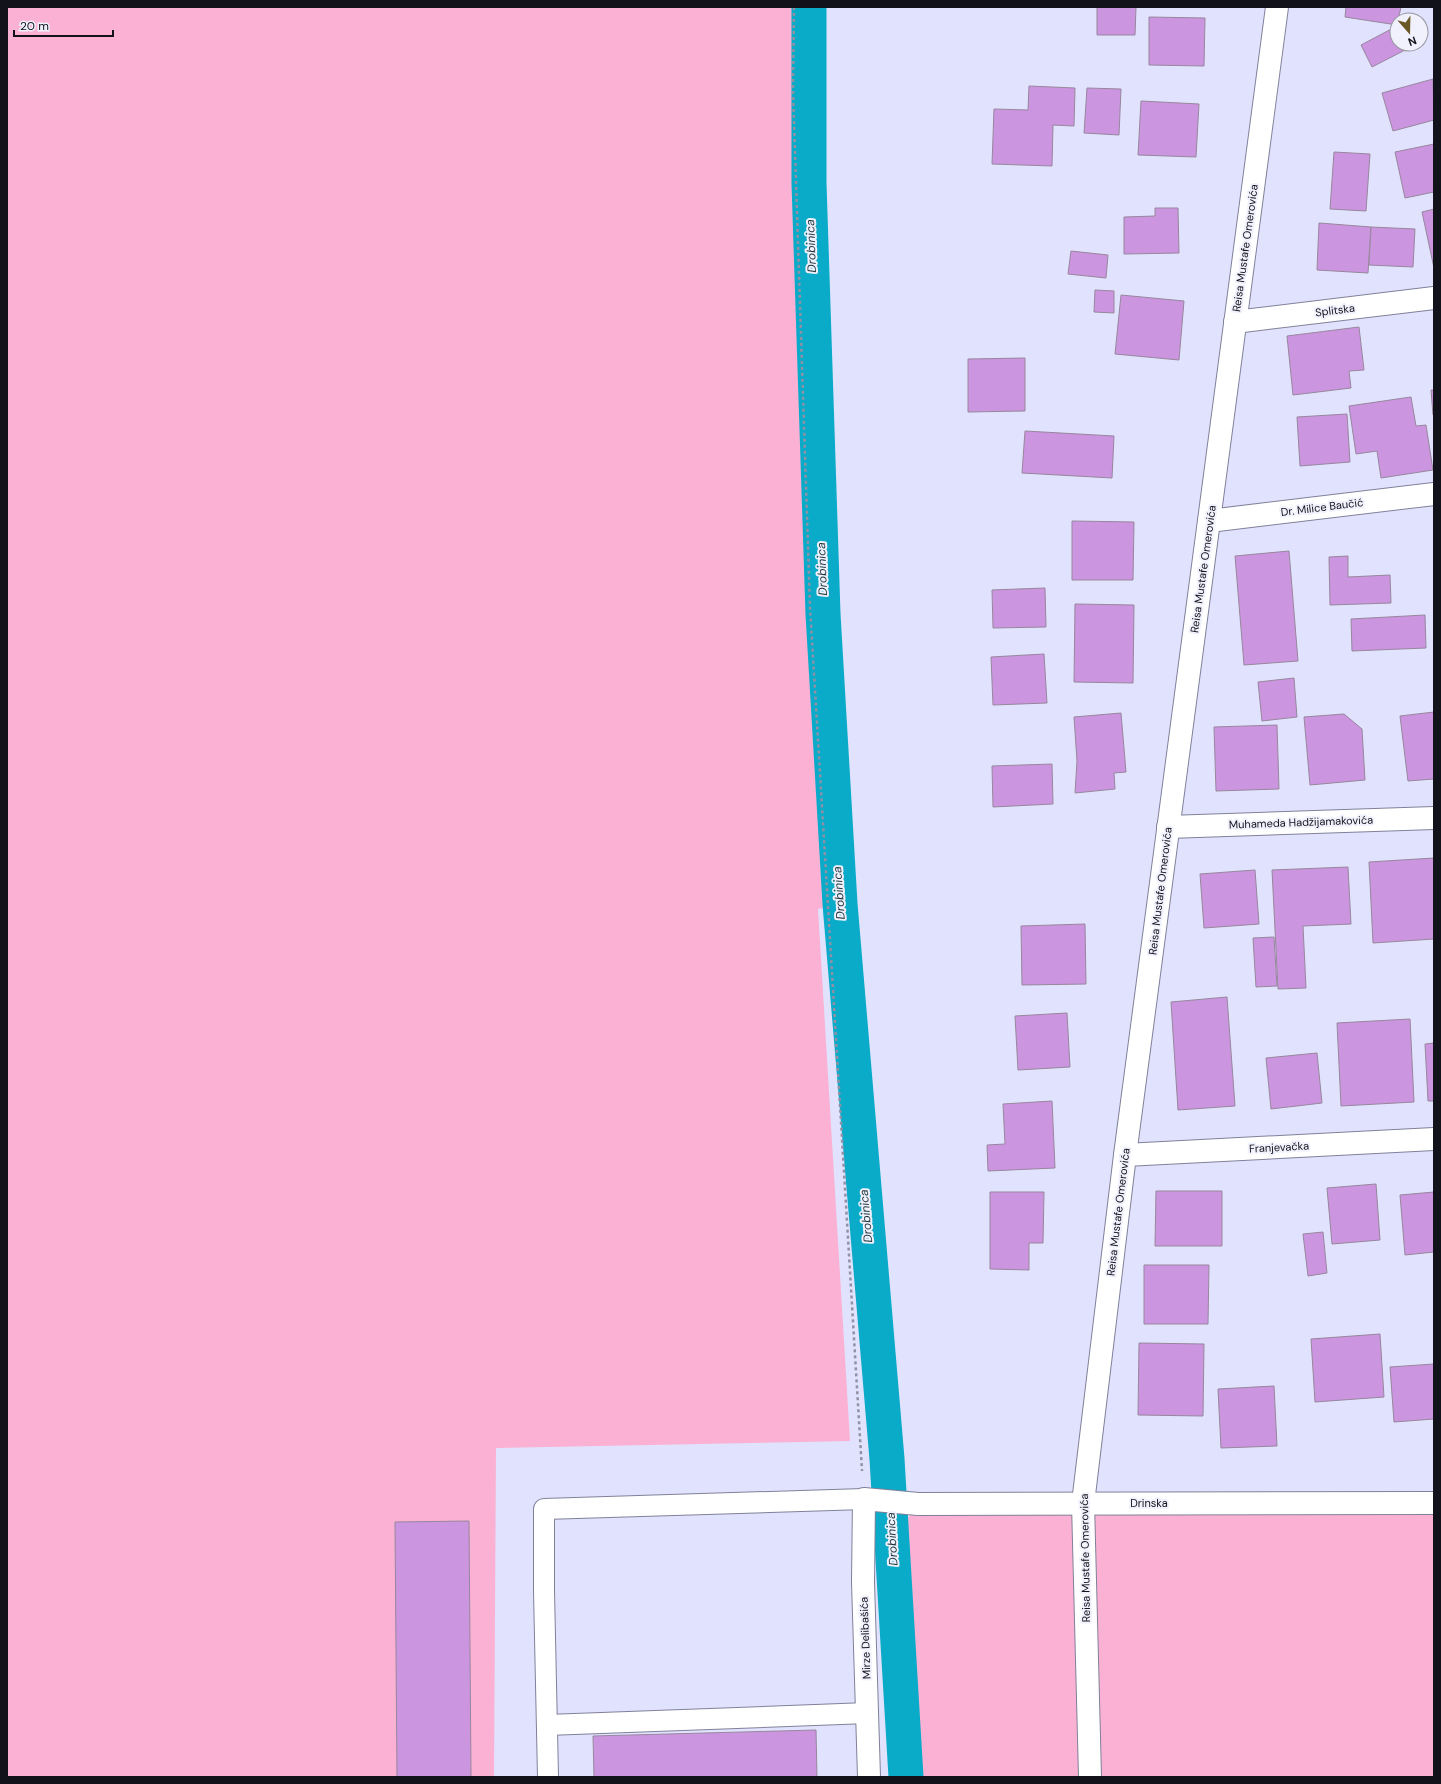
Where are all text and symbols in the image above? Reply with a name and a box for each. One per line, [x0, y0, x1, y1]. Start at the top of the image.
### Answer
scale bar [14, 12, 113, 38]
north arrow [1389, 12, 1429, 52]
text: 20 m [20, 18, 49, 34]
text: N [1406, 33, 1419, 49]
street label: Reisa Mustafe Omerovića [1229, 183, 1261, 313]
water label: Drobinica [802, 219, 820, 273]
street label: Splitska [1314, 301, 1356, 319]
street label: Dr. Milice Baučić [1280, 495, 1364, 519]
street label: Reisa Mustafe Omerovića [1187, 504, 1219, 634]
water label: Drobinica [813, 542, 831, 596]
street label: Muhameda Hadžijamakovića [1229, 812, 1373, 832]
street label: Reisa Mustafe Omerovića [1145, 826, 1175, 956]
water label: Drobinica [829, 865, 849, 920]
street label: Franjevačka [1249, 1138, 1309, 1156]
street label: Reisa Mustafe Omerovića [1103, 1147, 1133, 1277]
water label: Drobinica [856, 1188, 876, 1243]
street label: Reisa Mustafe Omerovića [1077, 1494, 1093, 1622]
street label: Drinska [1130, 1496, 1168, 1510]
water label: Drobinica [883, 1512, 901, 1566]
street label: Mirze Delibašića [857, 1597, 873, 1679]

